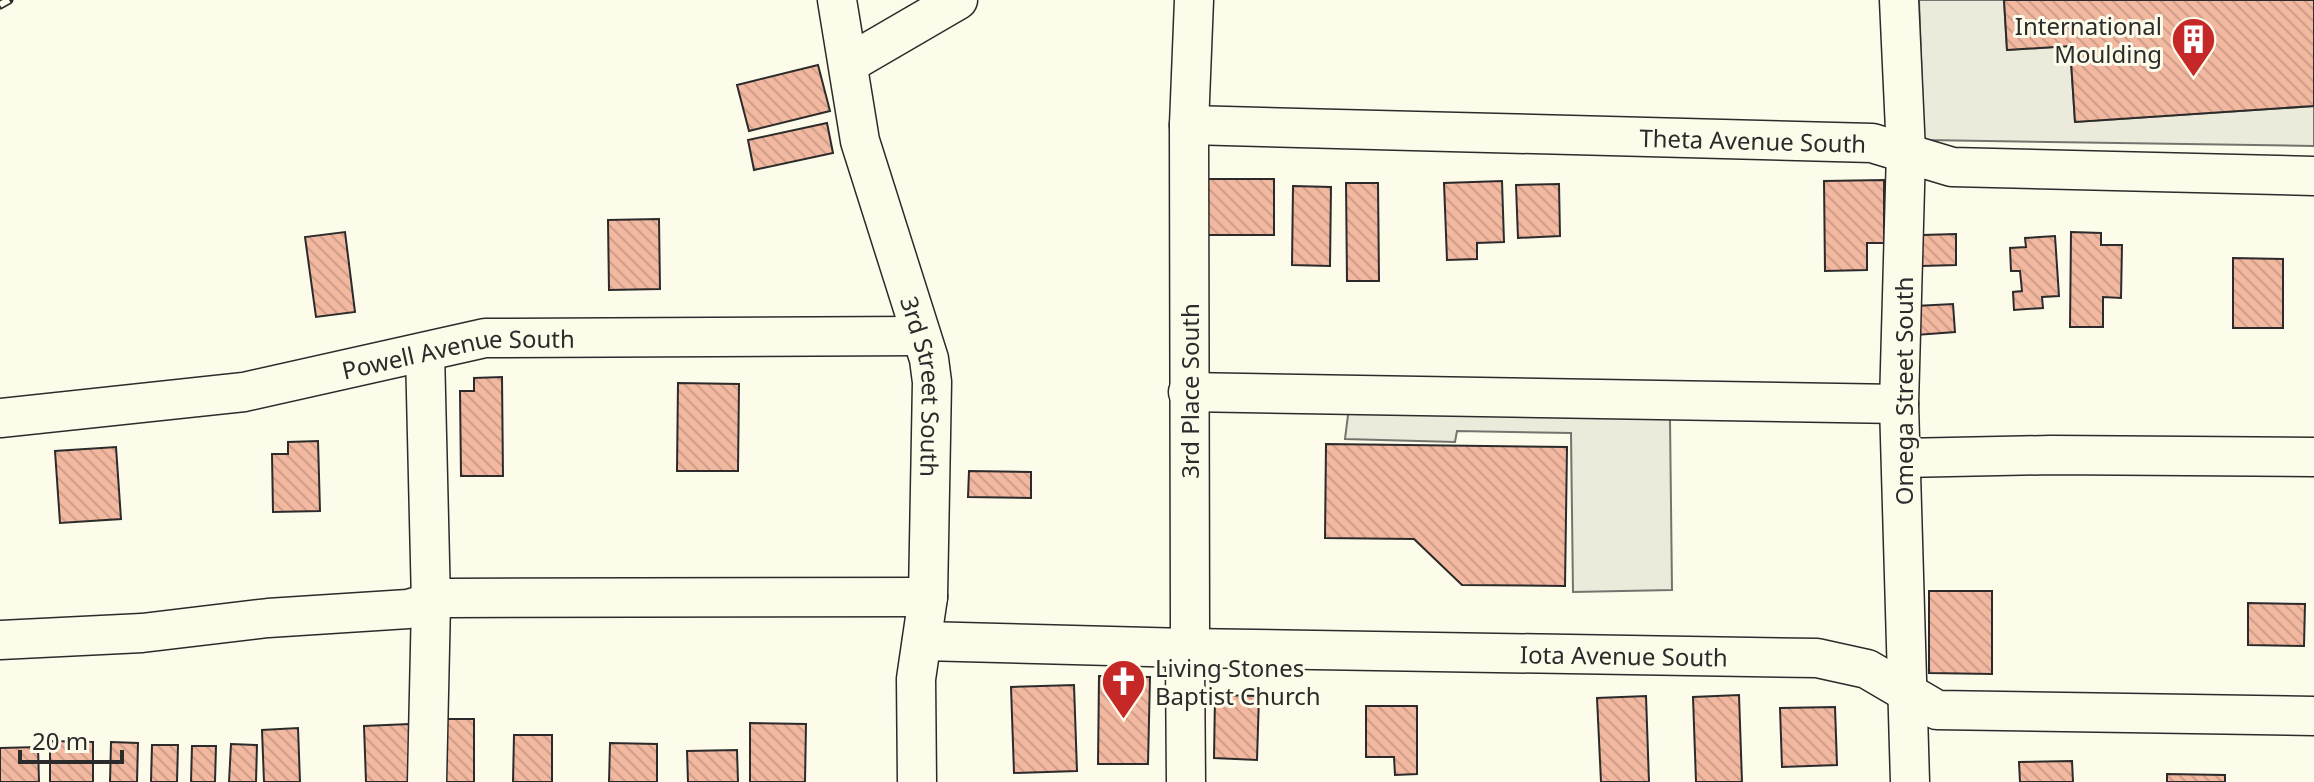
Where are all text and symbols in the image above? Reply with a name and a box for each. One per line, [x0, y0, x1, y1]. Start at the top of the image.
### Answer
place label: International Moulding [2015, 9, 2162, 70]
building icon: International Moulding [2169, 15, 2217, 78]
street label: Theta Avenue South [1639, 120, 1867, 159]
street label: Omega Street South [1887, 277, 1920, 505]
street label: 3rd Street South [894, 292, 948, 477]
street label: 3rd Place South [1173, 303, 1206, 479]
street label: Powell Avenue South [338, 321, 575, 386]
street label: Iota Avenue South [1520, 637, 1728, 673]
place label: Living Stones Baptist Church [1155, 651, 1321, 712]
church icon: Living Stones Baptist Church [1100, 657, 1148, 720]
scale bar [20, 714, 122, 764]
text: 20 m [32, 724, 88, 757]

